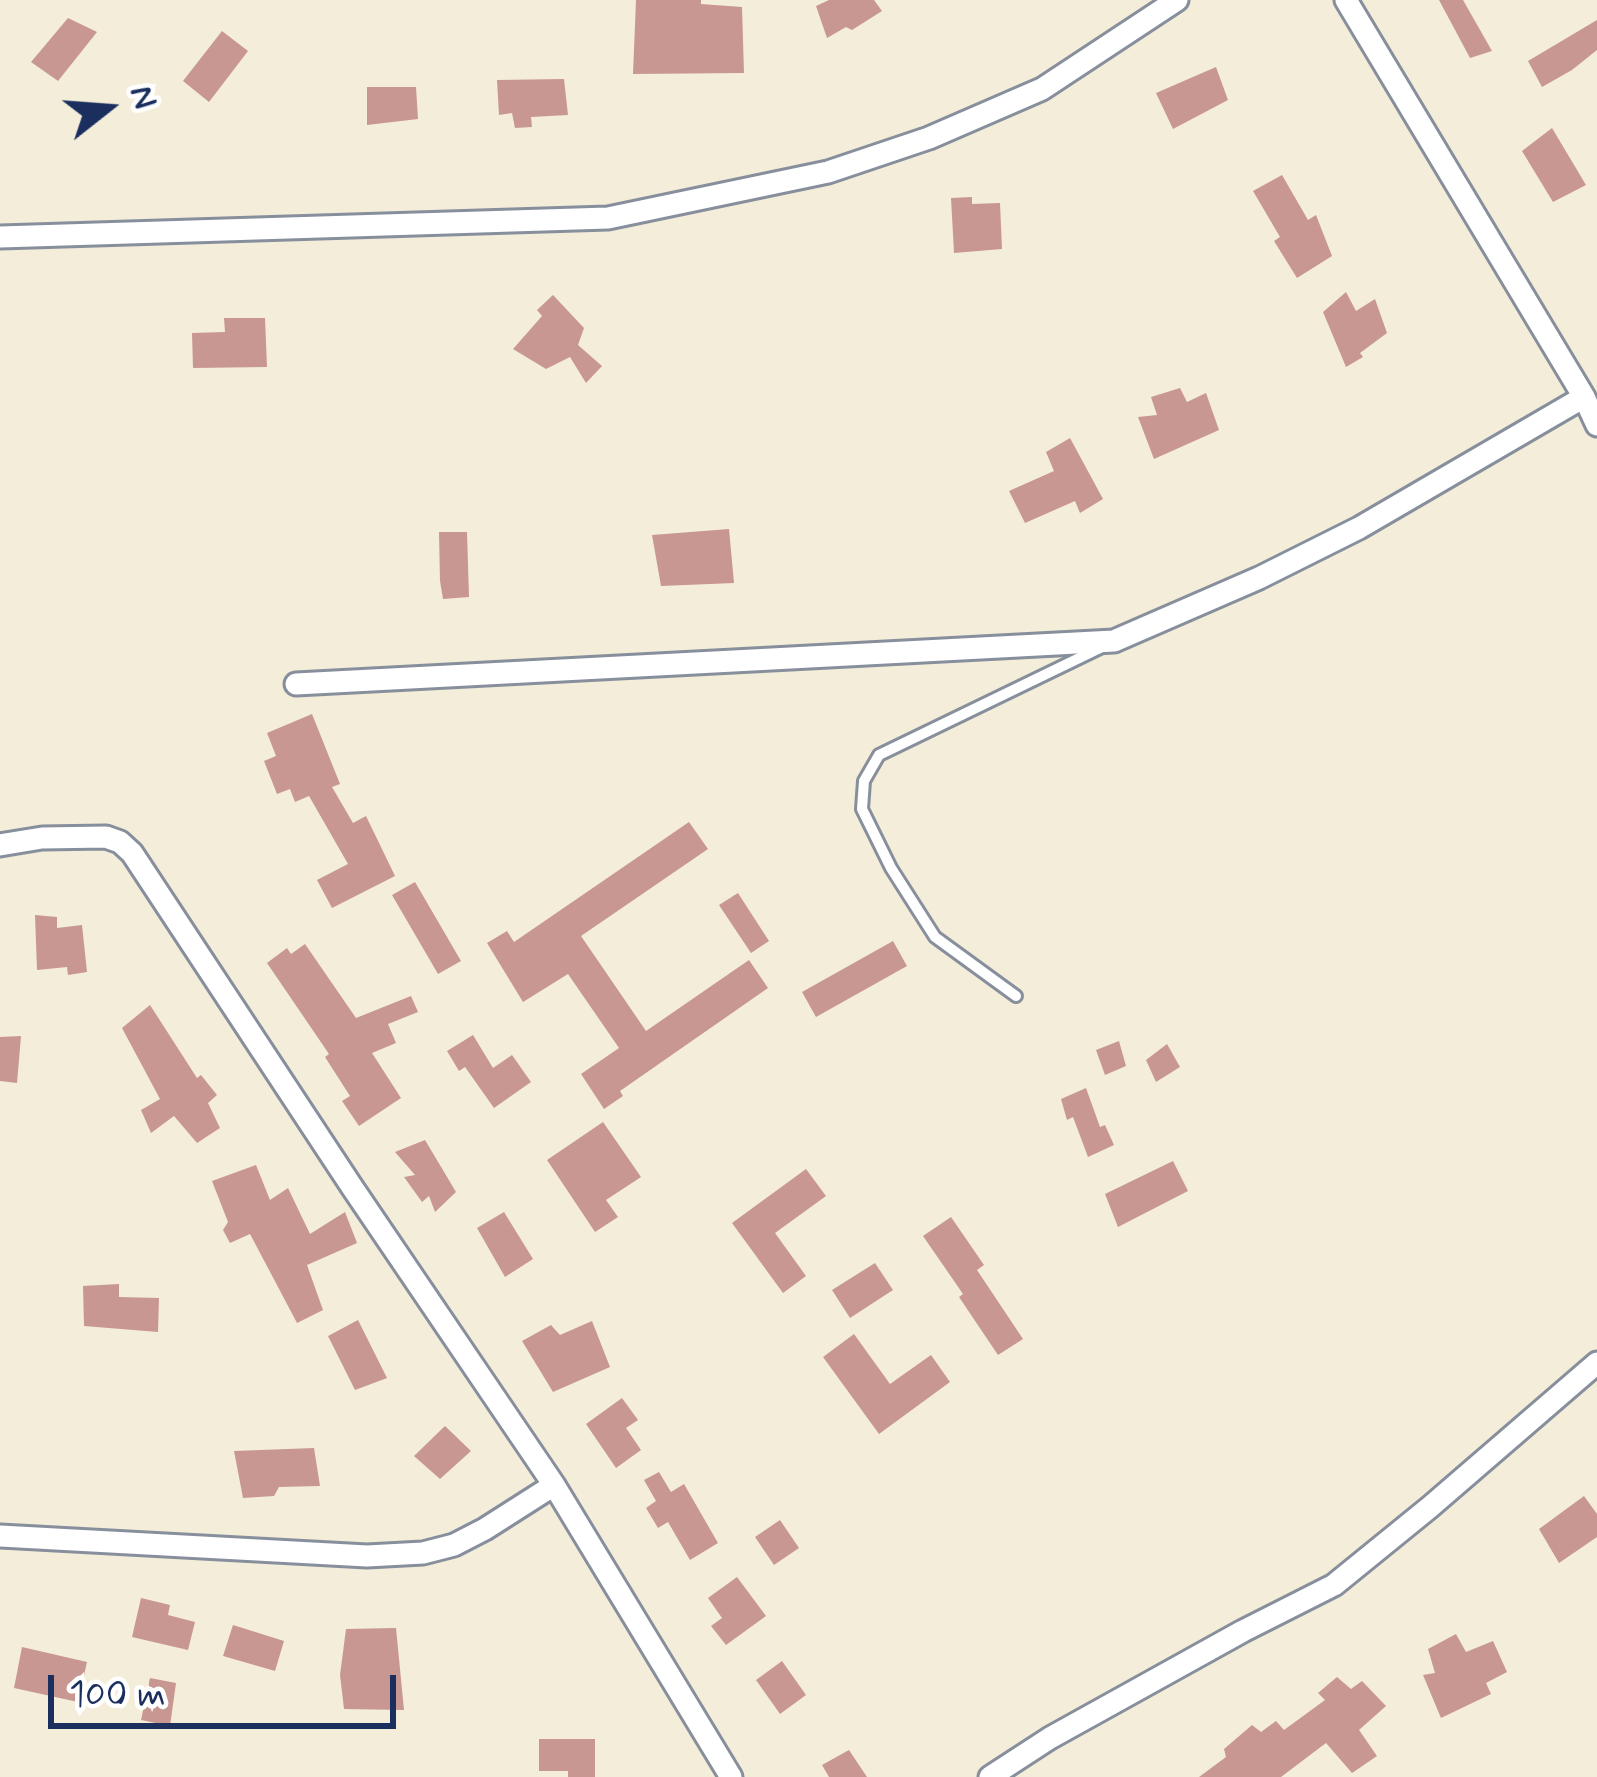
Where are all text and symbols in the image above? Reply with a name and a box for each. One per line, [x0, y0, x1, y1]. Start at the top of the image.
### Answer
north arrow [48, 48, 168, 168]
text: N [118, 81, 167, 114]
scale bar [54, 1651, 402, 1725]
text: 100 m [69, 1672, 166, 1719]

